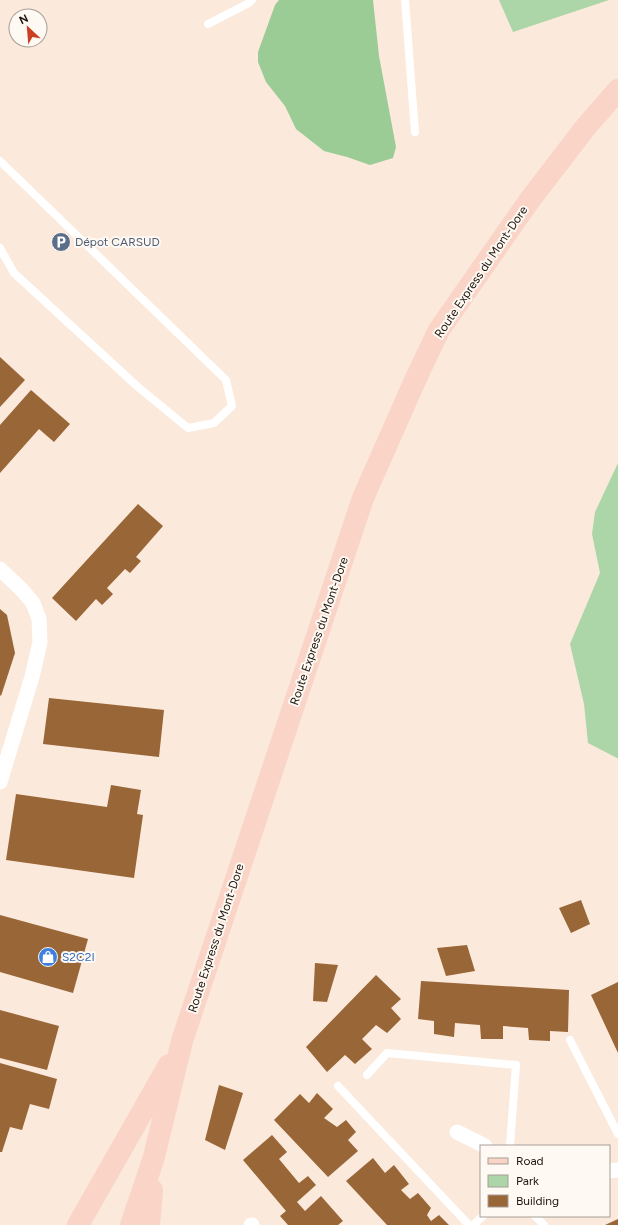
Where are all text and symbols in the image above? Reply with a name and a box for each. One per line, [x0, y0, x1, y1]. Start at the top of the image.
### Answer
north arrow [8, 8, 48, 48]
text: N [17, 12, 31, 27]
street label: Route Express du Mont-Dore [432, 203, 531, 340]
parking icon: Dépot CARSUD [50, 231, 72, 253]
place label: Dépot CARSUD [75, 235, 160, 249]
street label: Route Express du Mont-Dore [287, 555, 351, 707]
street label: Route Express du Mont-Dore [185, 861, 247, 1014]
shop icon: S2C2I [37, 946, 59, 968]
place label: S2C2I [62, 950, 95, 964]
legend [480, 1145, 610, 1217]
text: Road [516, 1154, 544, 1168]
text: Park [516, 1174, 539, 1188]
text: Building [516, 1194, 559, 1208]

